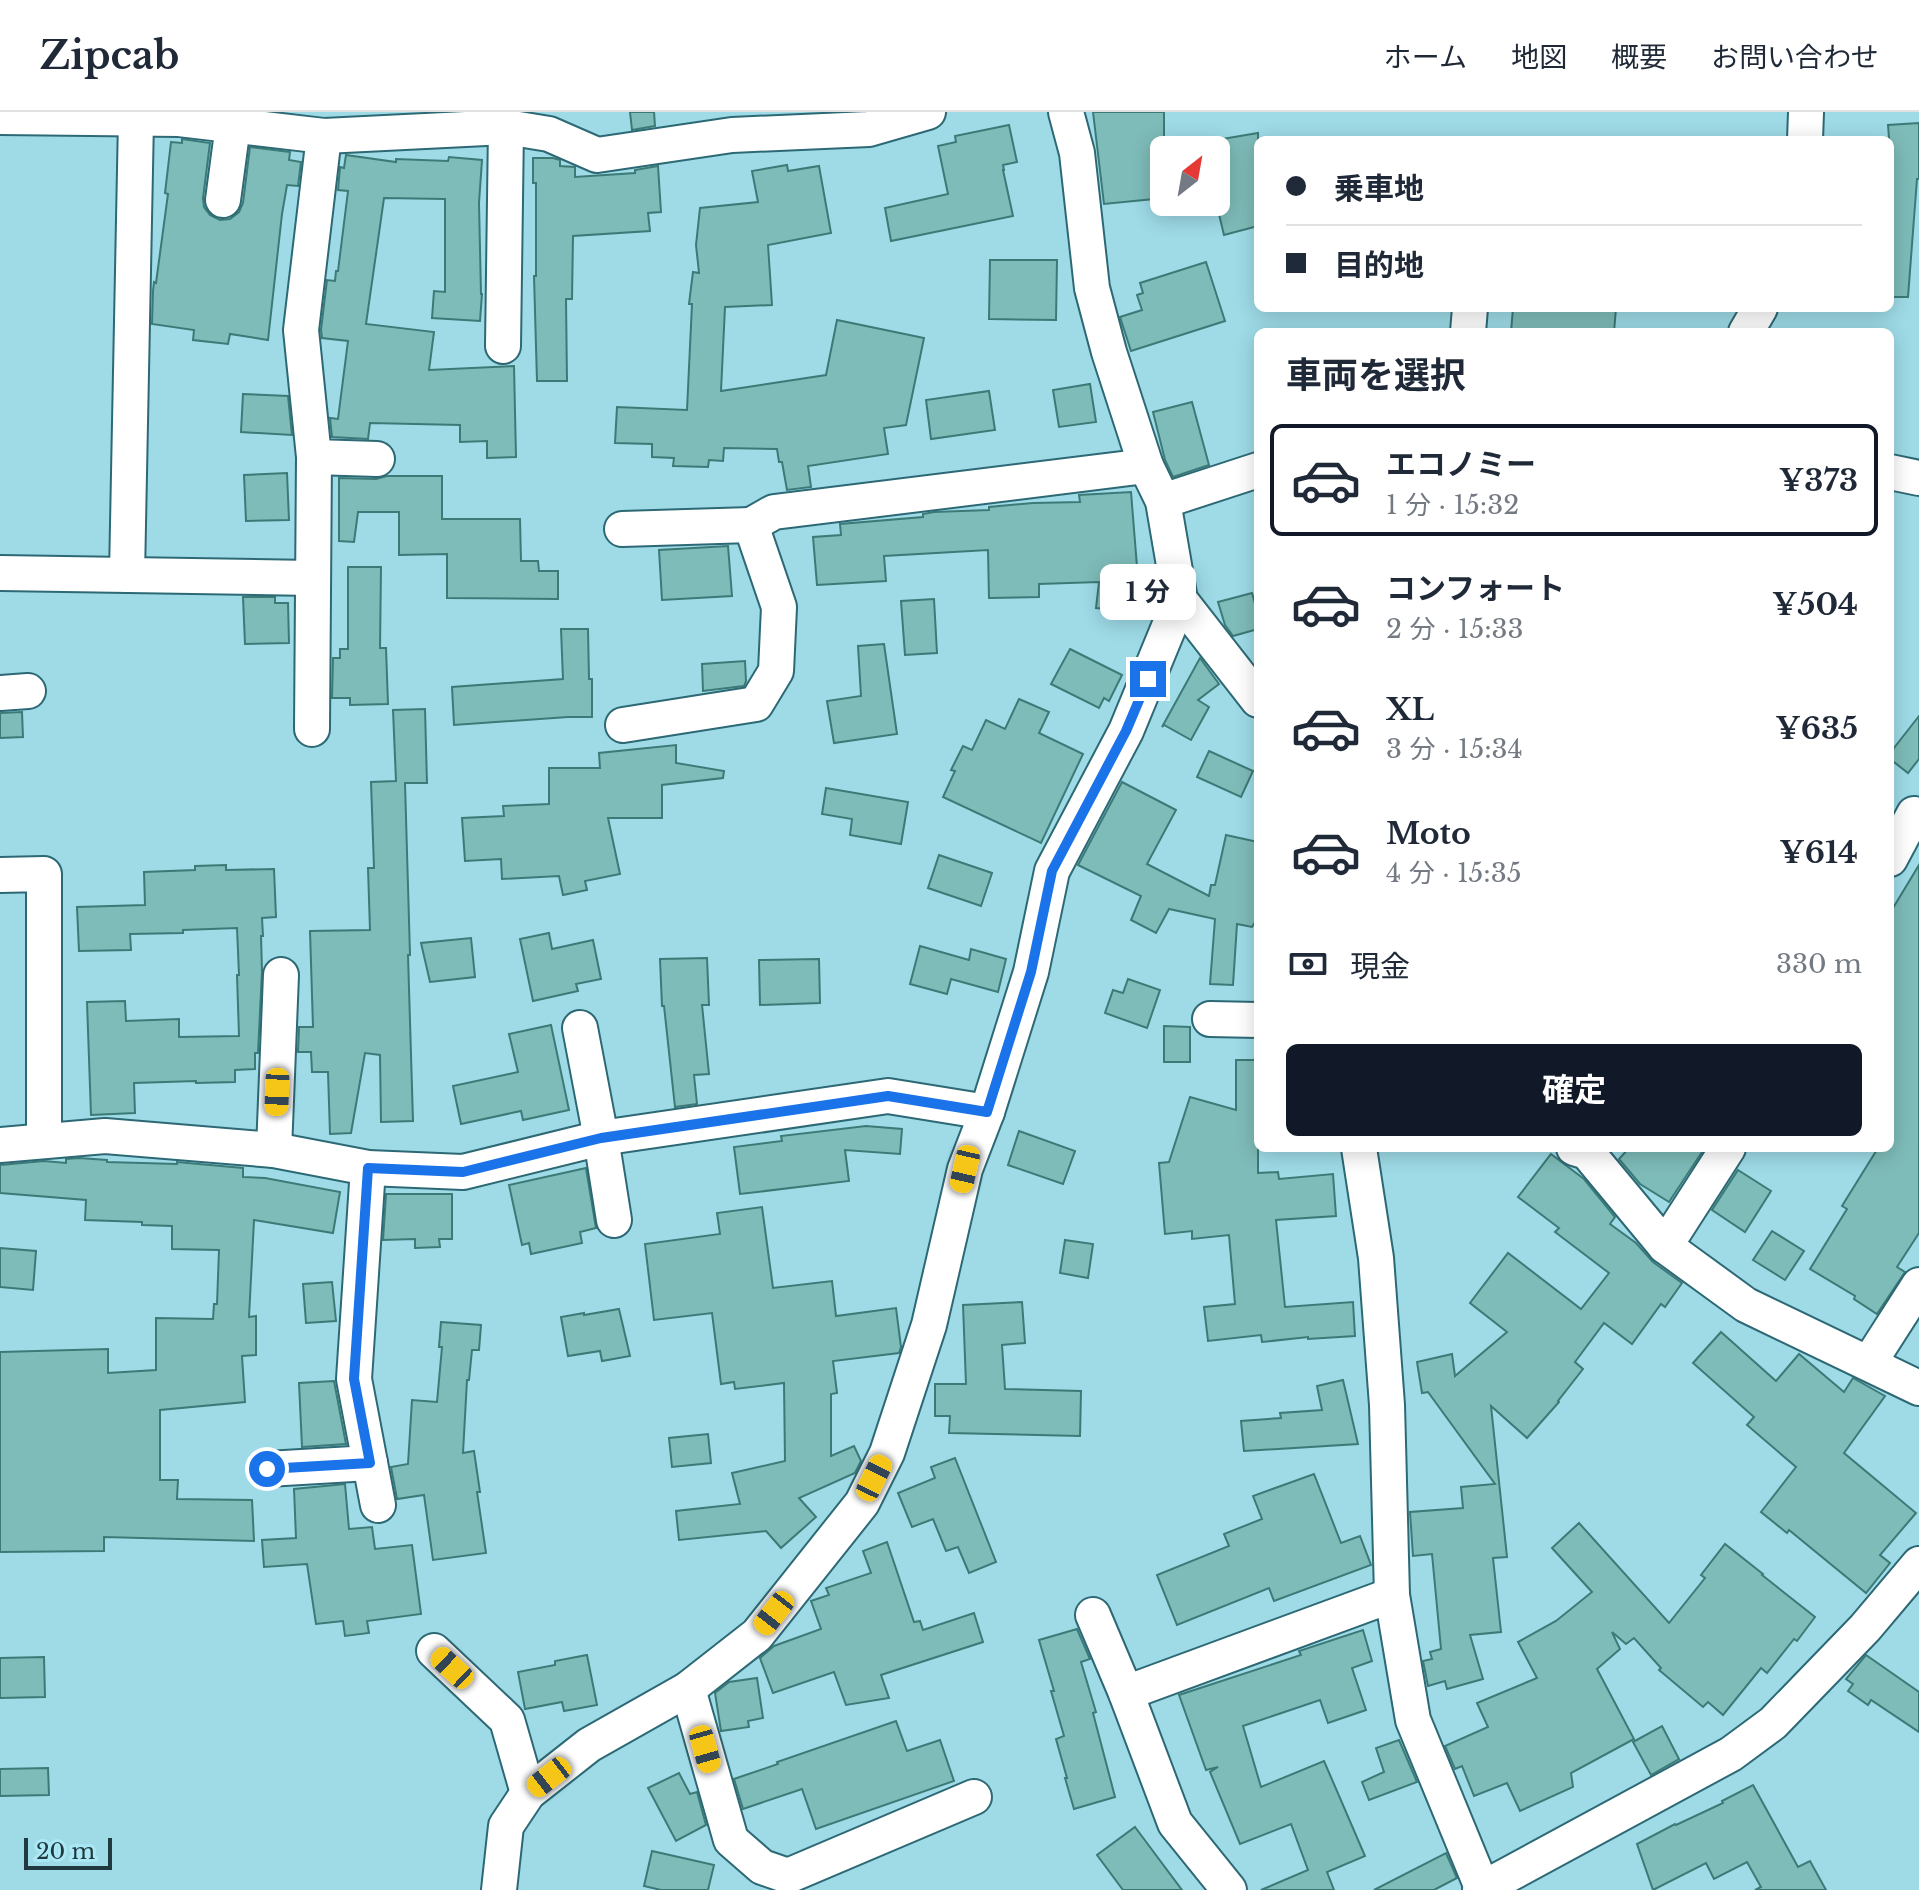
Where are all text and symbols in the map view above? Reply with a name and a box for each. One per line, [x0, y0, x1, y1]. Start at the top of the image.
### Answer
text: Zipcab [40, 32, 179, 79]
text: ホーム [1384, 40, 1467, 75]
text: 地図 [1511, 40, 1567, 75]
text: 概要 [1611, 40, 1667, 75]
text: お問い合わせ [1711, 40, 1879, 75]
north arrow [1150, 136, 1230, 216]
map controls [1150, 136, 1230, 216]
text: 乗車地 [1334, 170, 1424, 207]
text: 目的地 [1334, 247, 1424, 284]
text: 車両を選択 [1286, 353, 1466, 398]
icon: car [1290, 444, 1362, 516]
text: エコノミー [1386, 446, 1536, 483]
text: ¥373 [1779, 462, 1858, 499]
text: 1 分 · 15:32 [1386, 489, 1519, 521]
callout: 1 分 [1100, 563, 1196, 619]
icon: car [1290, 568, 1362, 640]
text: コンフォート [1386, 570, 1565, 607]
text: 1 分 [1126, 576, 1170, 608]
text: ¥504 [1772, 586, 1858, 623]
text: 2 分 · 15:33 [1386, 613, 1524, 645]
route end [1130, 661, 1166, 697]
text: XL [1386, 691, 1434, 728]
icon: car [1290, 692, 1362, 764]
text: ¥635 [1775, 710, 1858, 747]
text: 3 分 · 15:34 [1386, 733, 1523, 765]
text: Moto [1386, 815, 1471, 852]
icon: car [1290, 816, 1362, 888]
text: ¥614 [1779, 834, 1858, 871]
text: 4 分 · 15:35 [1386, 857, 1522, 889]
icon: cash [1286, 942, 1330, 986]
text: 現金 [1350, 948, 1410, 985]
text: 330 m [1776, 948, 1862, 980]
button: 確定 [1286, 1044, 1862, 1136]
car [264, 1068, 290, 1116]
car [948, 1143, 982, 1195]
route start [249, 1451, 285, 1487]
car [853, 1451, 895, 1505]
car [750, 1587, 798, 1639]
car [426, 1643, 478, 1693]
car [687, 1723, 723, 1775]
car [523, 1753, 575, 1801]
scale bar [24, 1834, 112, 1870]
text: 20 m [36, 1838, 95, 1865]

